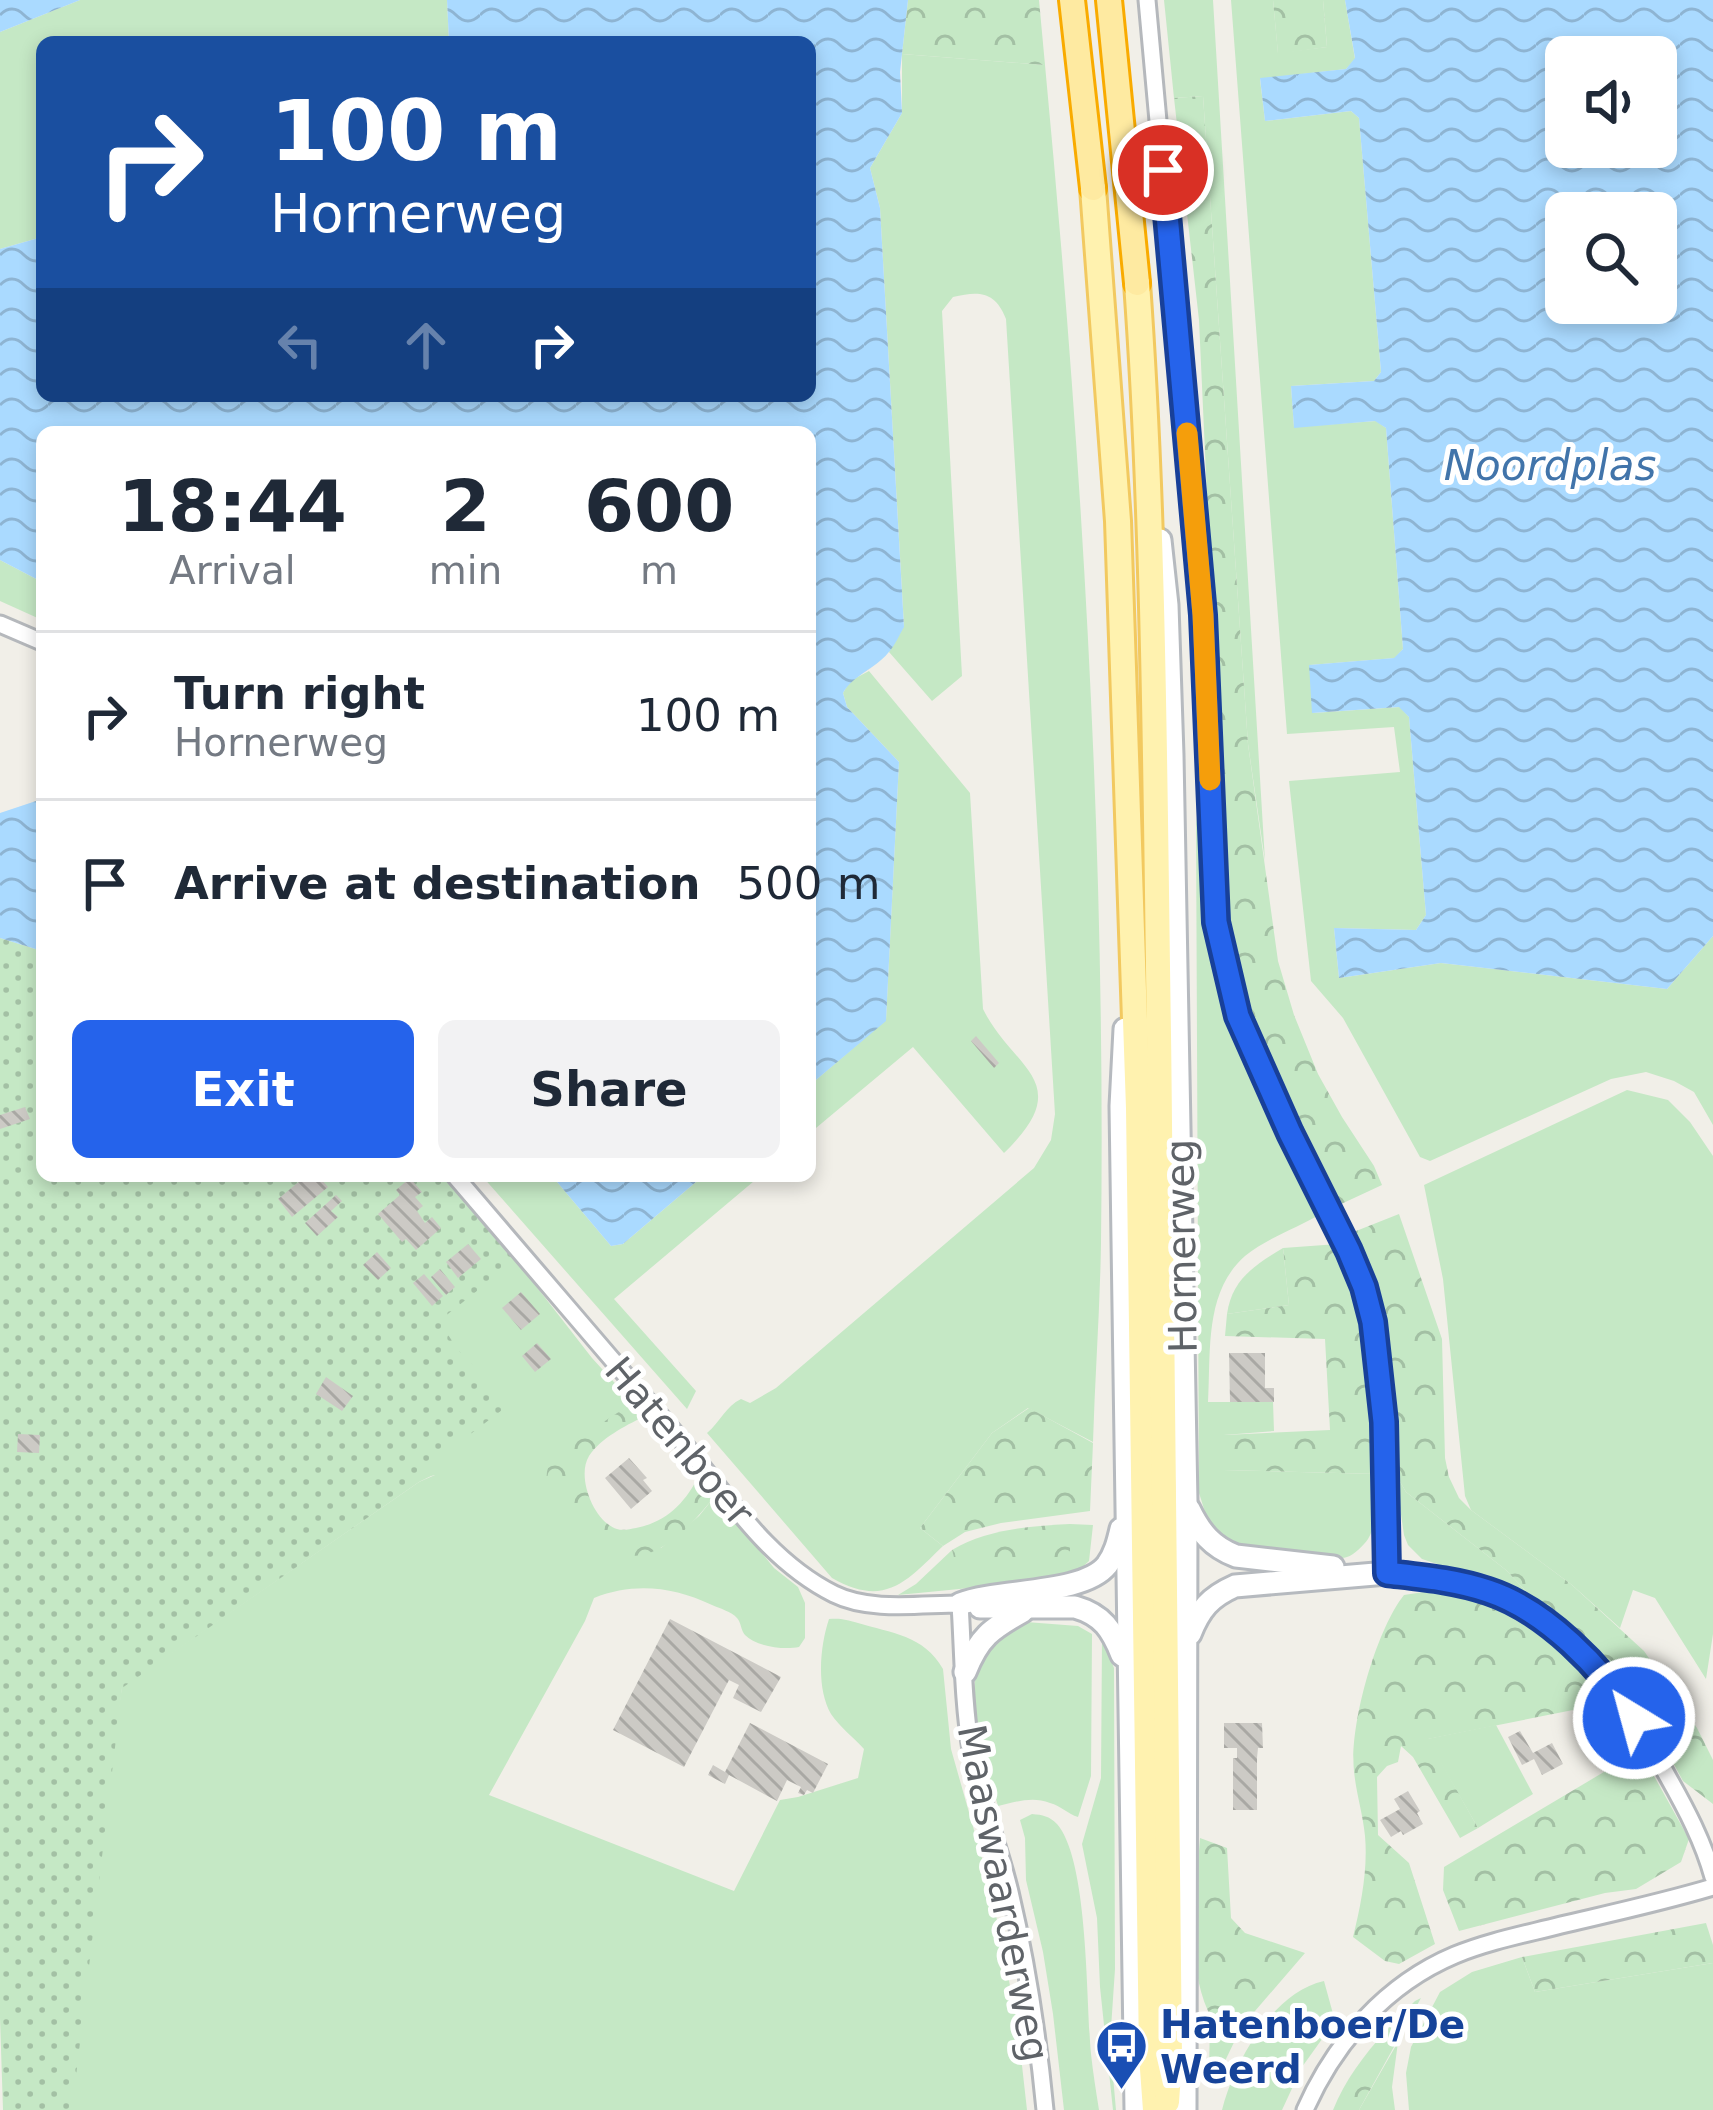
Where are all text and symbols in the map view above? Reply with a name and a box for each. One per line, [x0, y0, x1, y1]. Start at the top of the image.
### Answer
map controls [1545, 36, 1677, 324]
button: sound [1545, 36, 1677, 168]
text: 100 m [270, 82, 562, 180]
icon: right [72, 84, 228, 240]
pin [1112, 119, 1214, 221]
icon: arrive [1130, 137, 1196, 203]
text: Hornerweg [270, 182, 566, 245]
button: search [1545, 192, 1677, 324]
icon: left [267, 312, 333, 378]
icon: ahead [393, 312, 459, 378]
icon: right [519, 312, 585, 378]
water label: Noordplas [1444, 441, 1656, 490]
text: 18:44 [118, 464, 347, 548]
text: 2 [440, 464, 490, 548]
text: 600 [584, 464, 734, 548]
text: Arrival [169, 548, 296, 593]
text: min [429, 548, 502, 593]
text: m [640, 548, 678, 593]
text: Turn right [174, 667, 425, 720]
icon: right [72, 683, 138, 749]
text: 100 m [636, 689, 780, 742]
text: Hornerweg [174, 720, 388, 765]
icon: arrive [72, 851, 138, 917]
text: Arrive at destination [174, 857, 700, 910]
text: 500 m [736, 857, 880, 910]
button: Exit [72, 1020, 414, 1158]
button: Share [438, 1020, 780, 1158]
street label: Hornerweg [1157, 1139, 1206, 1353]
street label: Hatenboer [596, 1348, 764, 1535]
position arrow [1571, 1655, 1697, 1781]
street label: Maaswaarderweg [949, 1721, 1058, 2065]
place label: Hatenboer/De Weerd [1160, 2002, 1465, 2092]
bus stop icon: Hatenboer/De Weerd [1093, 2018, 1149, 2092]

